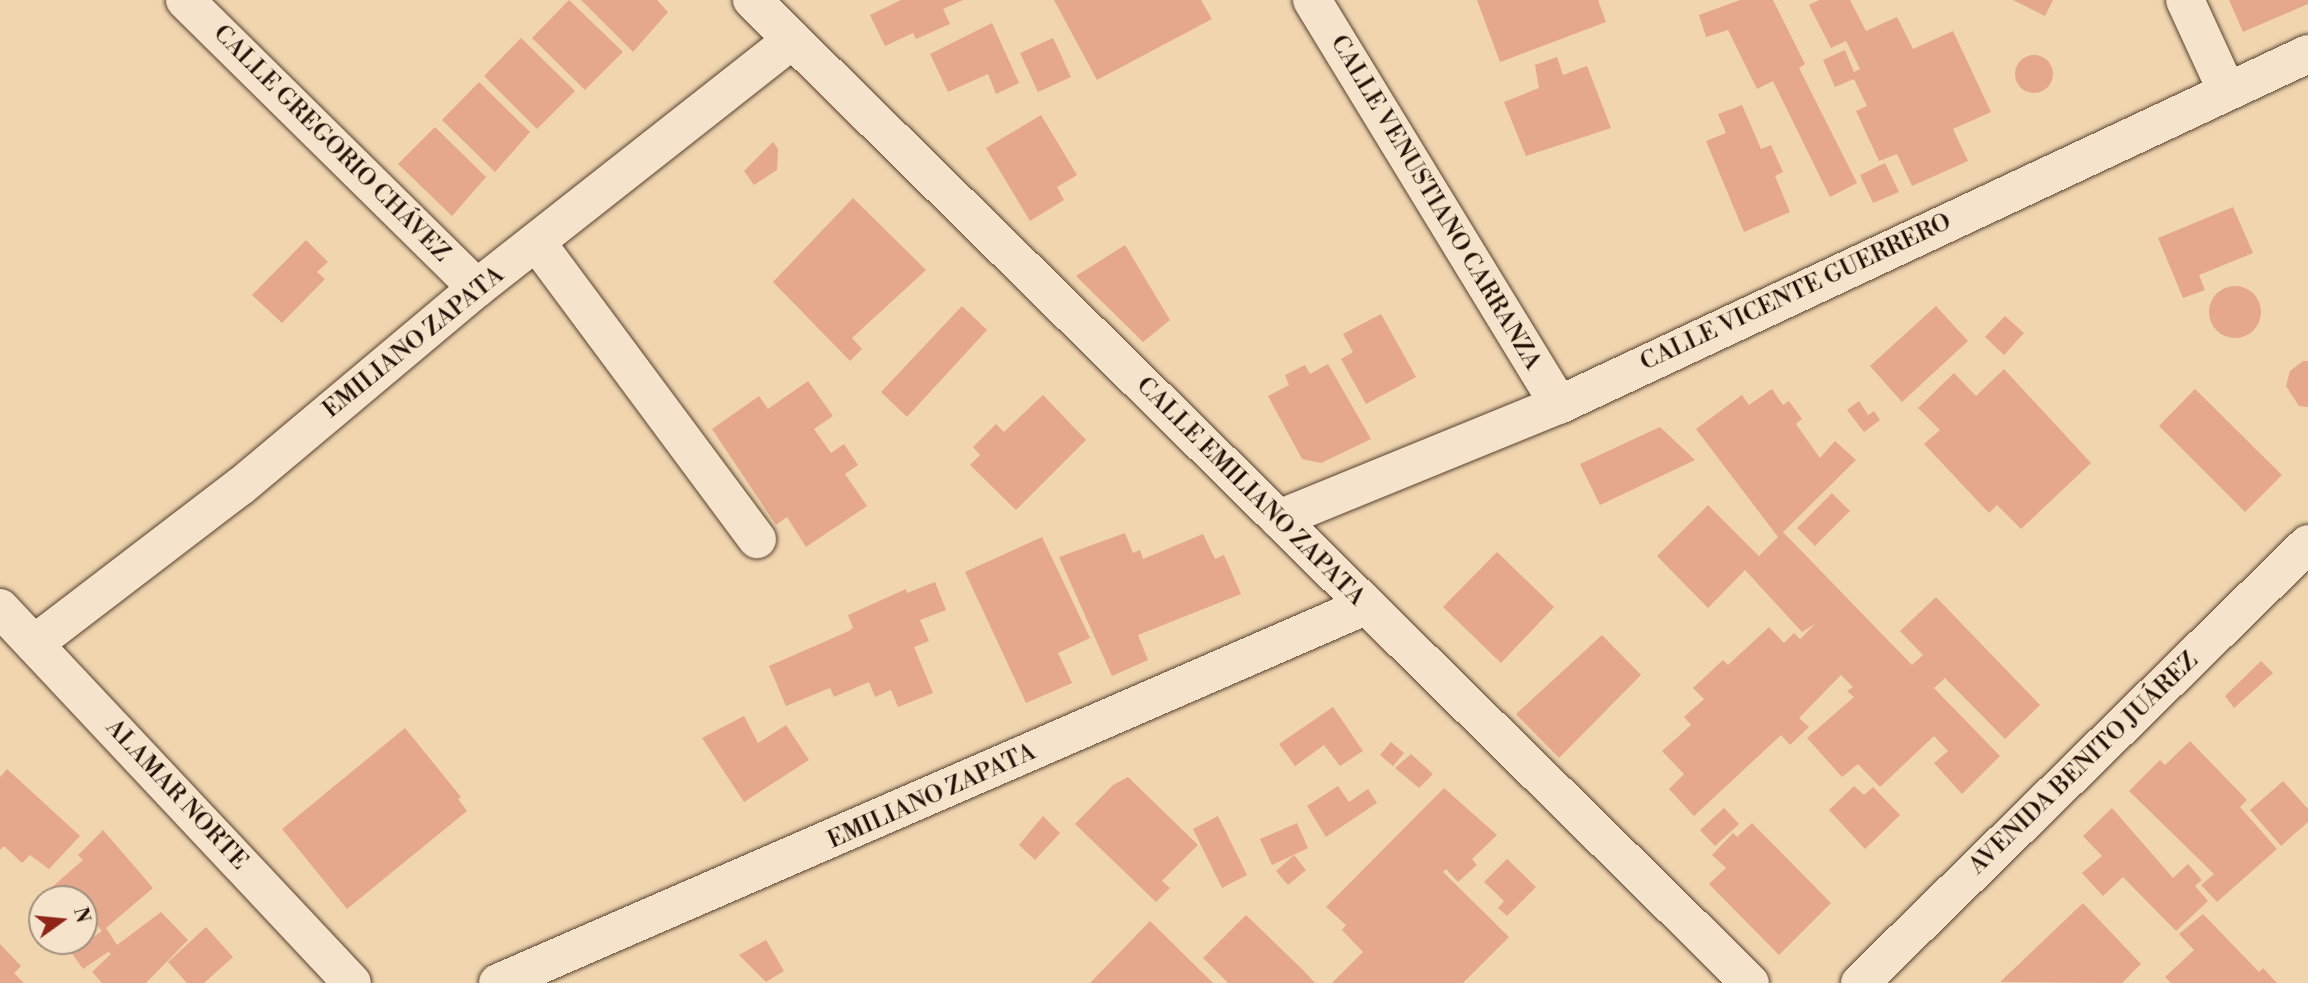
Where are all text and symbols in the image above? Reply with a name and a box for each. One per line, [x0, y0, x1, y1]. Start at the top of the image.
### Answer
street label: CALLE GREGORIO CHÁVEZ [207, 20, 455, 268]
street label: CALLE VENUSTIANO CARRANZA [1323, 30, 1547, 376]
street label: CALLE VICENTE GUERRERO [1636, 208, 1956, 378]
street label: EMILIANO ZAPATA [318, 261, 510, 425]
street label: CALLE EMILIANO ZAPATA [1130, 372, 1370, 612]
street label: AVENIDA BENITO JUÁREZ [1963, 647, 2205, 881]
street label: ALAMAR NORTE [99, 714, 253, 876]
street label: EMILIANO ZAPATA [824, 738, 1040, 856]
north arrow [28, 885, 98, 955]
text: N [68, 905, 95, 925]

